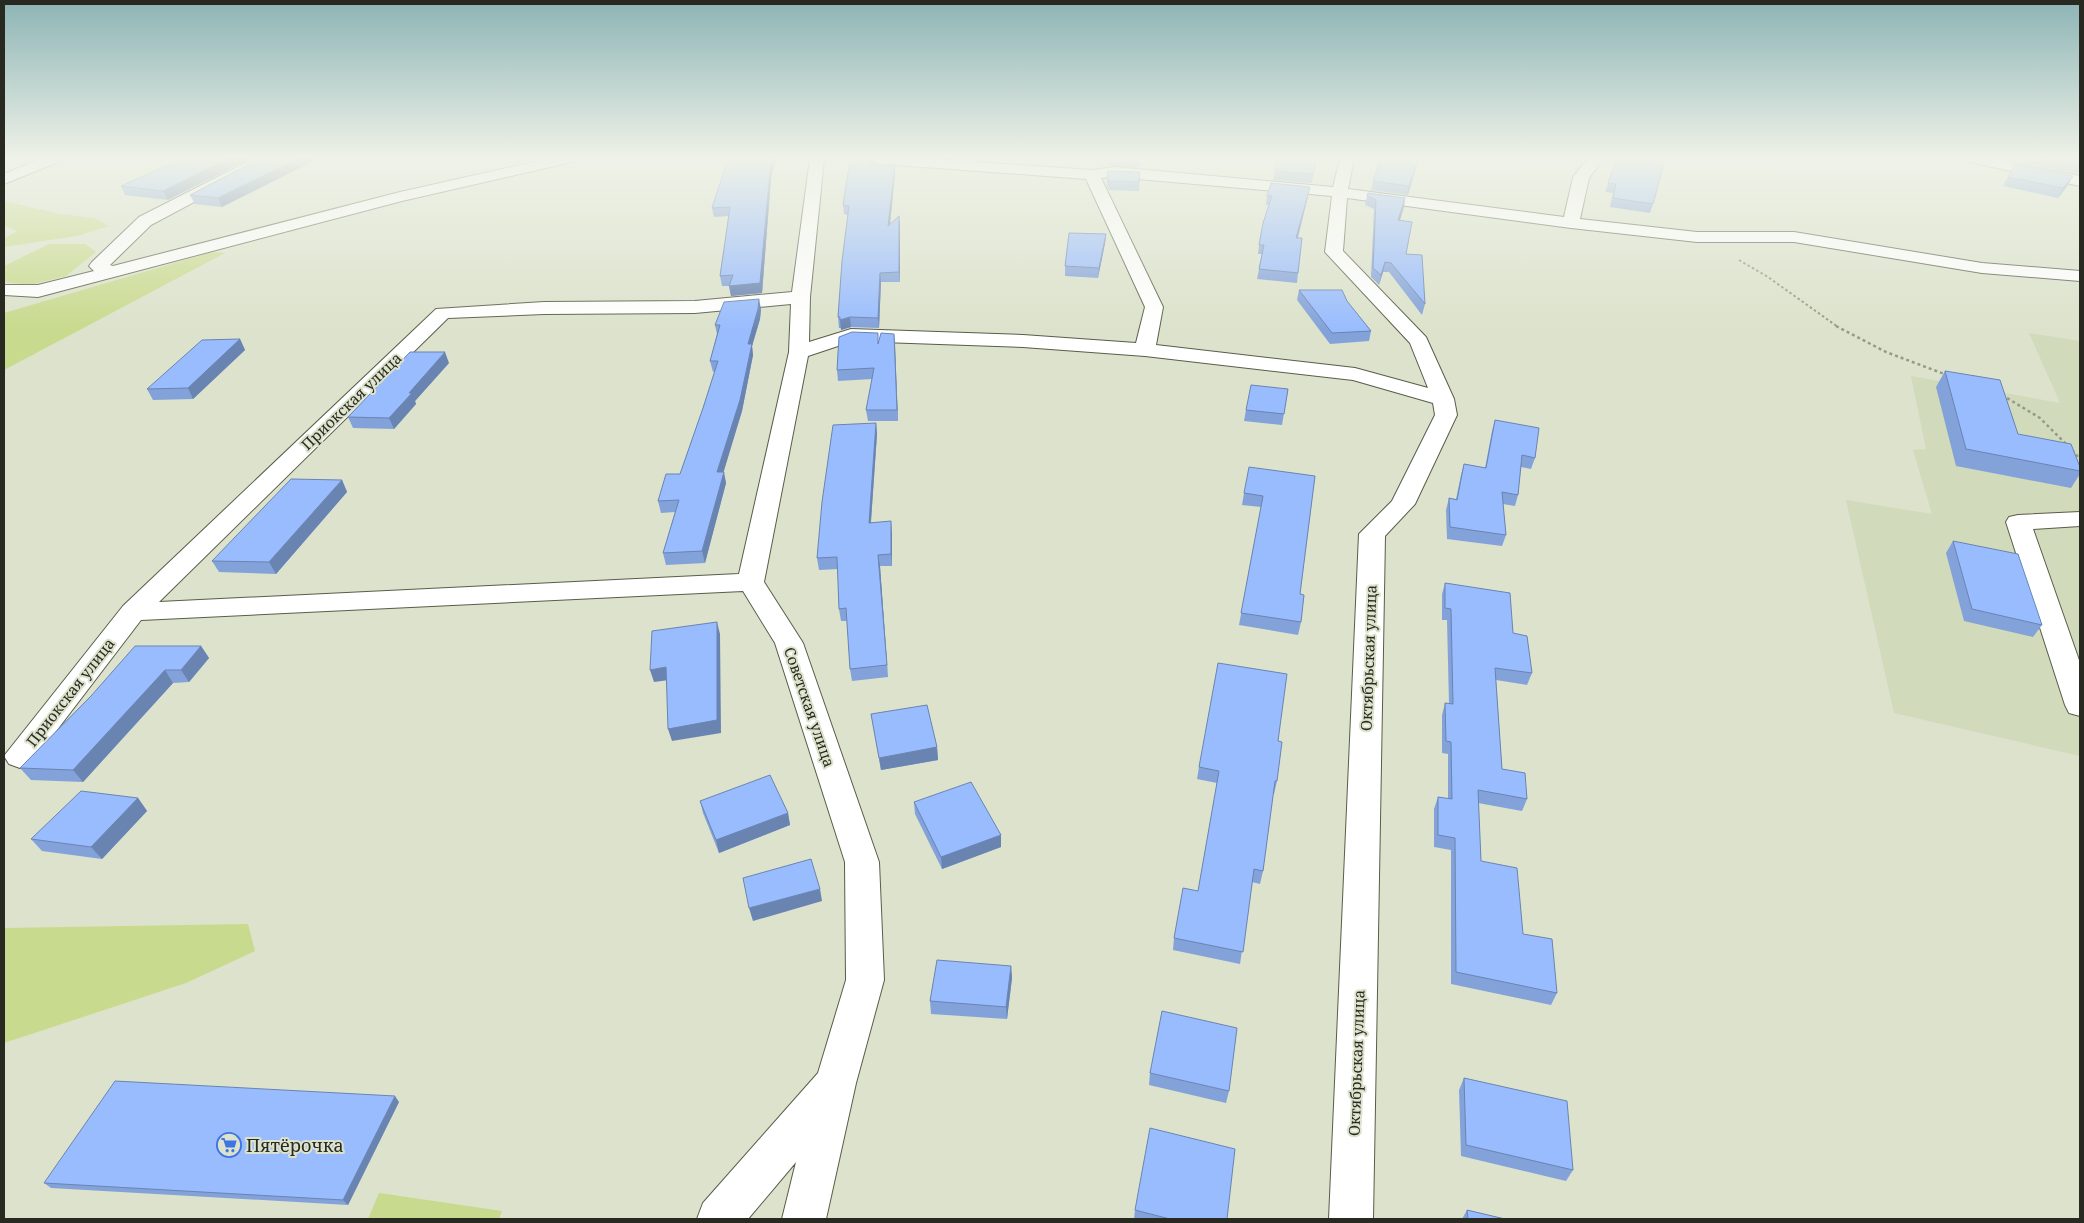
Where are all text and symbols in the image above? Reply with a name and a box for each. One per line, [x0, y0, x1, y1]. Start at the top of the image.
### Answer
street label: Приокская улица [296, 348, 406, 454]
street label: Октябрьская улица [1355, 584, 1381, 732]
street label: Приокская улица [21, 634, 119, 750]
street label: Советская улица [780, 644, 840, 770]
street label: Октябрьская улица [1343, 989, 1369, 1137]
supermarket icon: Пятёрочка [216, 1132, 242, 1158]
place label: Пятёрочка [246, 1133, 344, 1157]

